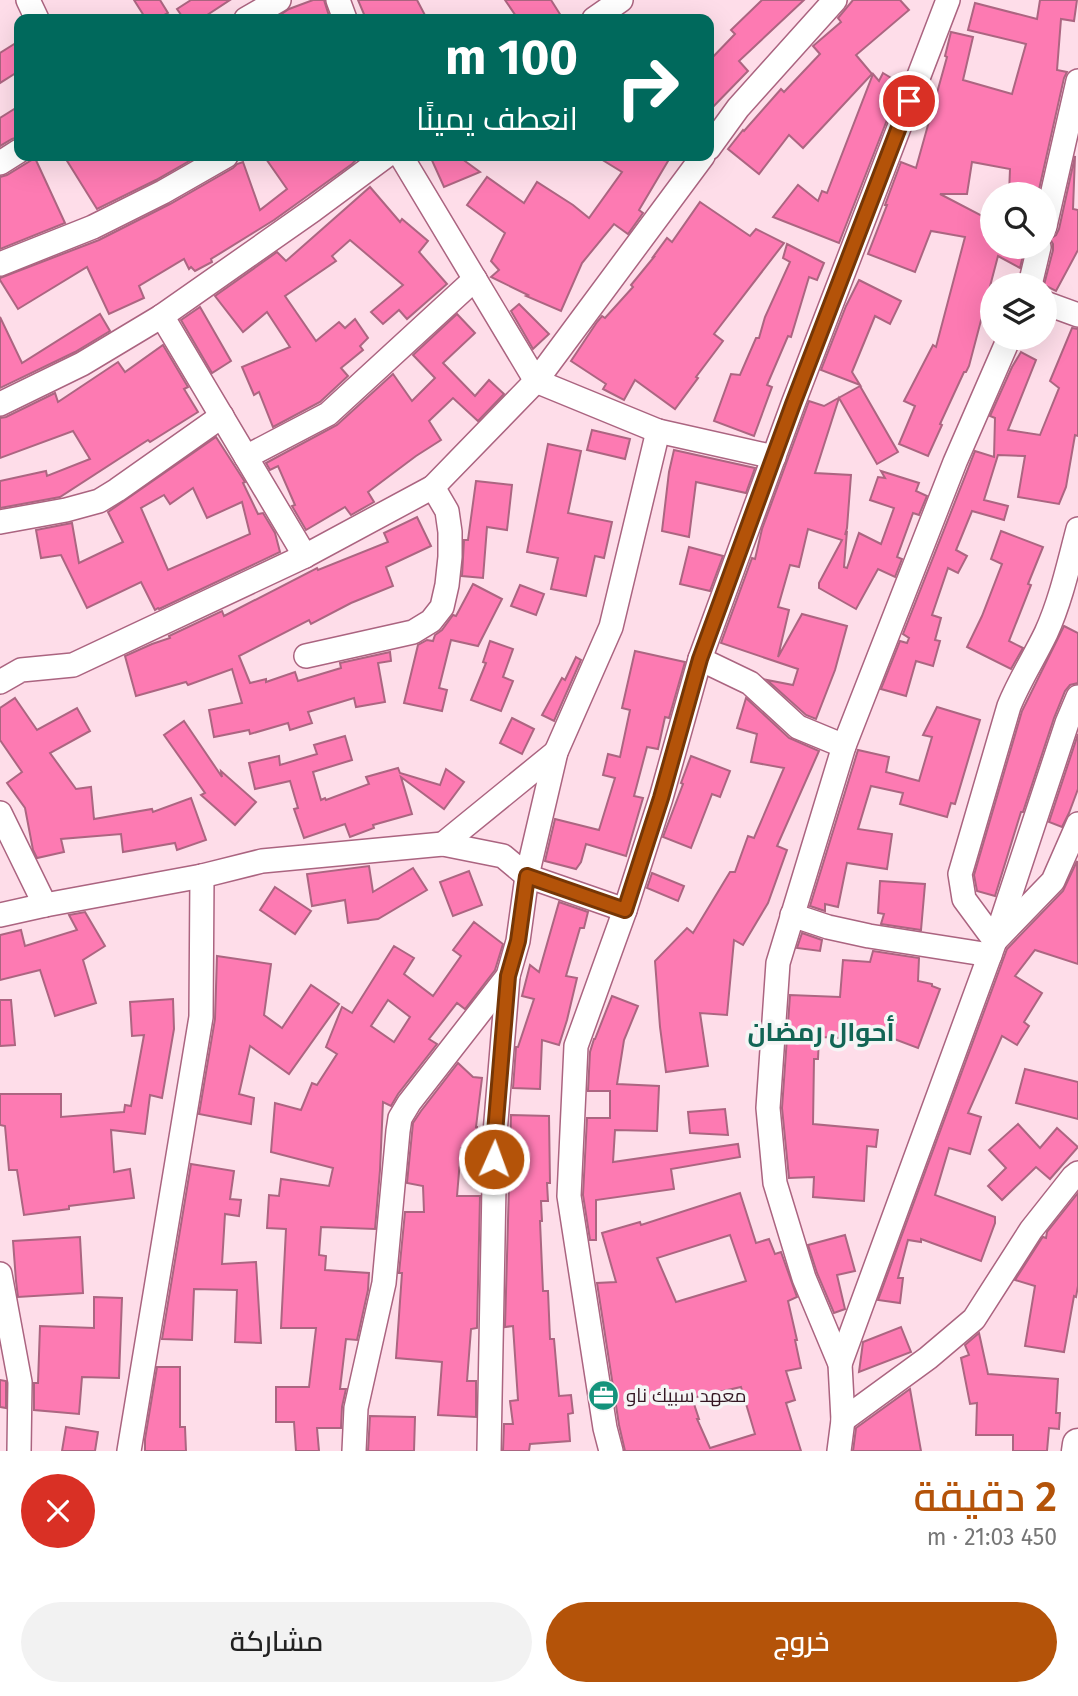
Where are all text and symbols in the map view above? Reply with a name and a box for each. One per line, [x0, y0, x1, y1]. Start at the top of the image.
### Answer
text: 100 m [445, 28, 578, 87]
icon: right [602, 42, 693, 133]
pin [879, 71, 939, 131]
icon: arrive [890, 82, 928, 120]
text: انعطف يمينًا [416, 100, 578, 138]
map controls [980, 182, 1057, 350]
button: search [980, 182, 1057, 259]
button: layers [980, 273, 1057, 350]
district label: أحوال رمضان [747, 1015, 895, 1048]
position arrow [457, 1122, 531, 1196]
office icon: معهد سبيك ناو [586, 1378, 620, 1412]
place label: معهد سبيك ناو [626, 1384, 747, 1407]
text: 2 دقيقة [913, 1472, 1057, 1522]
button: close [21, 1474, 95, 1548]
text: 450 m · 21:03 [927, 1523, 1057, 1551]
button: مشاركة [21, 1602, 532, 1682]
button: خروج [546, 1602, 1057, 1682]

